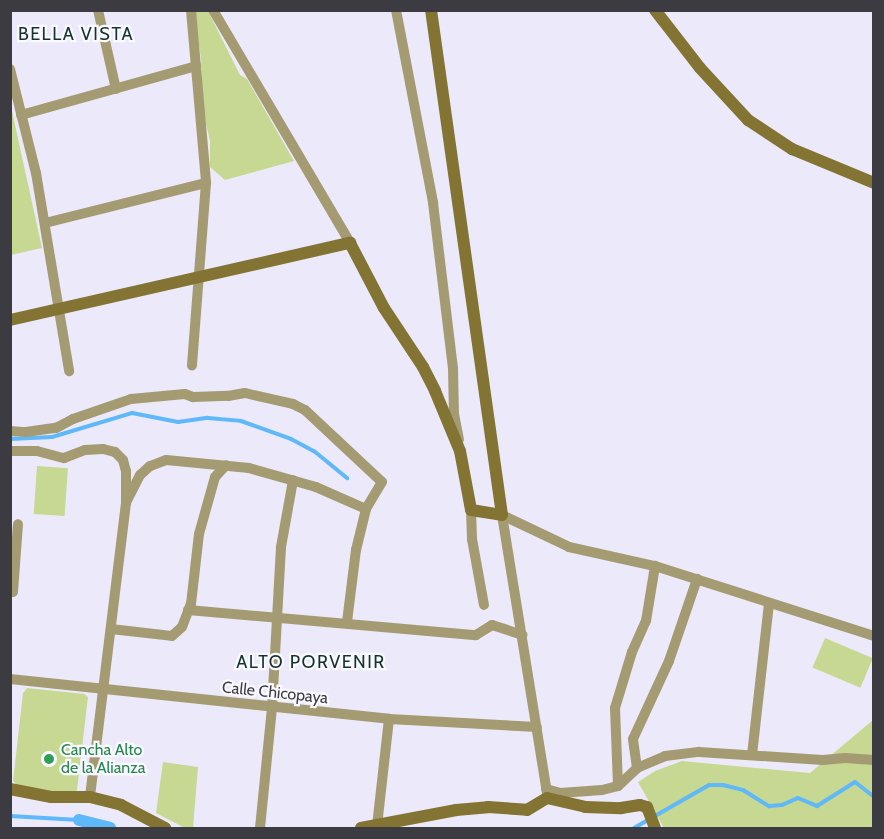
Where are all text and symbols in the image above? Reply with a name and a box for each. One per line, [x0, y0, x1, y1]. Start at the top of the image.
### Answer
district label: BELLA VISTA [18, 23, 134, 45]
district label: ALTO PORVENIR [236, 651, 386, 673]
street label: Calle Chicopaya [221, 678, 329, 708]
place label: Cancha Alto de la Alianza [61, 740, 145, 778]
marker: Cancha Alto de la Alianza [42, 752, 56, 766]

